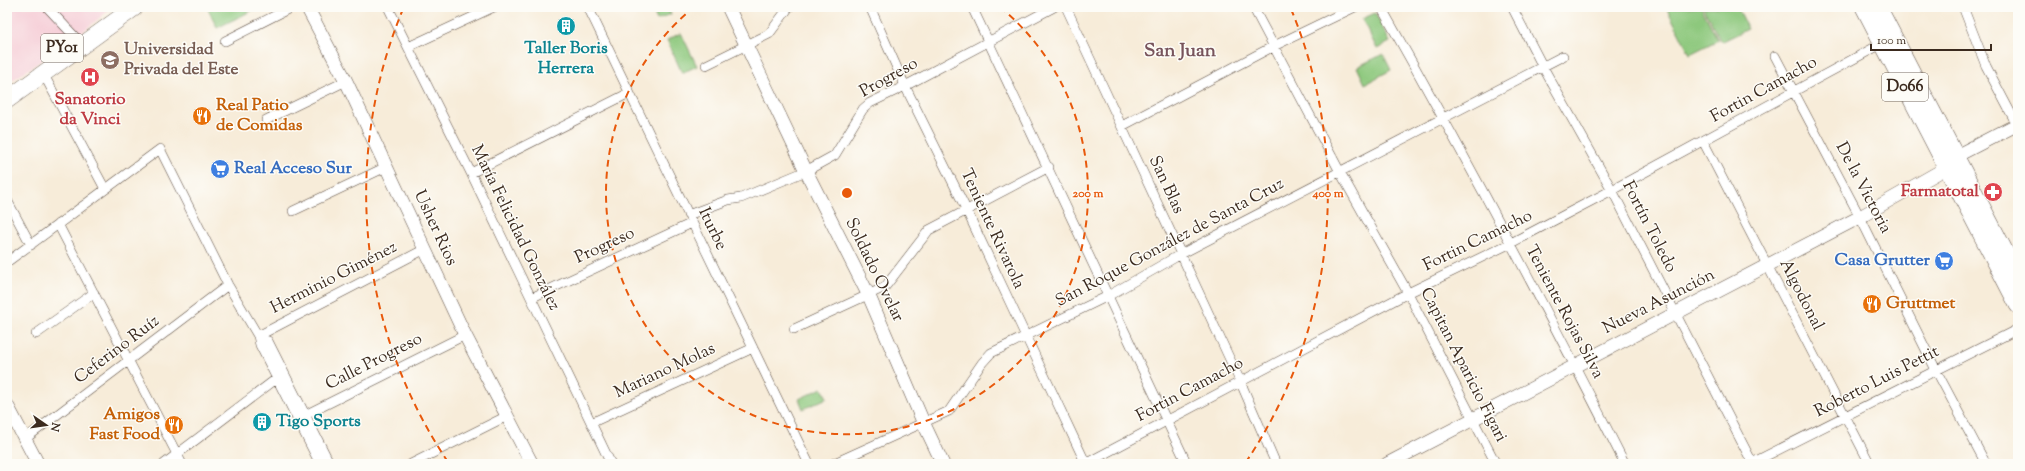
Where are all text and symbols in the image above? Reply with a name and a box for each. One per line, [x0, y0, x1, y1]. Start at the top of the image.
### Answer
building icon: Taller Boris Herrera [555, 15, 577, 37]
scale bar [1871, 26, 1991, 52]
text: 100 m [1877, 32, 1906, 50]
road number: PY01 [41, 34, 83, 62]
place label: Taller Boris Herrera [524, 37, 608, 81]
place label: Universidad Privada del Este [124, 38, 238, 82]
district label: San Juan [1144, 38, 1217, 65]
school or university icon: Universidad Privada del Este [99, 49, 121, 71]
street label: Fortin Camacho [1706, 51, 1822, 129]
street label: Progreso [855, 52, 923, 104]
hospital icon: Sanatorio da Vinci [79, 66, 101, 88]
road number: D066 [1882, 73, 1928, 101]
place label: Sanatorio da Vinci [54, 88, 126, 132]
place label: Real Patio de Comidas [216, 94, 303, 138]
restaurant icon: Real Patio de Comidas [191, 105, 213, 127]
street label: De la Victoria [1829, 138, 1897, 238]
street label: María Felicidad González [464, 141, 566, 315]
street label: San Blas [1142, 152, 1190, 218]
place label: Real Acceso Sur [234, 157, 353, 181]
supermarket icon: Real Acceso Sur [209, 158, 231, 180]
street label: Teniente Rivarola [954, 165, 1030, 293]
street label: San Roque González de Santa Cruz [1052, 172, 1288, 314]
street label: Fortín Toledo [1616, 177, 1682, 277]
place label: Farmatotal [1901, 180, 1979, 204]
pharmacy icon: Farmatotal [1982, 181, 2004, 203]
text: 200 m [1073, 185, 1103, 203]
text: 400 m [1311, 185, 1344, 203]
street label: Usher Rios [407, 186, 463, 270]
centre of rings [840, 186, 854, 200]
street label: Iturbe [691, 204, 733, 254]
street label: Fortin Camacho [1419, 204, 1537, 278]
street label: Soldado Ovelar [838, 214, 910, 327]
street label: Progreso [571, 222, 639, 270]
street label: Herminio Giménez [267, 236, 401, 320]
street label: Teniente Rojas Silva [1519, 241, 1609, 383]
place label: Casa Grutter [1835, 249, 1931, 273]
supermarket icon: Casa Grutter [1933, 250, 1955, 272]
street label: Algodonal [1773, 255, 1829, 335]
street label: Nueva Asunción [1599, 263, 1719, 341]
street label: Capitan Aparicio Figari [1414, 283, 1513, 447]
place label: Gruttmet [1886, 292, 1955, 316]
restaurant icon: Gruttmet [1861, 293, 1883, 315]
street label: Ceferino Ruíz [69, 310, 165, 390]
street label: Calle Progreso [321, 327, 427, 397]
street label: Mariano Molas [611, 337, 720, 405]
street label: Roberto Luis Pettit [1810, 340, 1944, 424]
street label: Fortin Camacho [1132, 352, 1248, 428]
place label: Amigos Fast Food [90, 403, 160, 447]
north arrow [26, 405, 66, 445]
place label: Tigo Sports [276, 410, 361, 434]
building icon: Tigo Sports [251, 411, 273, 433]
restaurant icon: Amigos Fast Food [163, 414, 185, 436]
text: N [46, 420, 64, 433]

